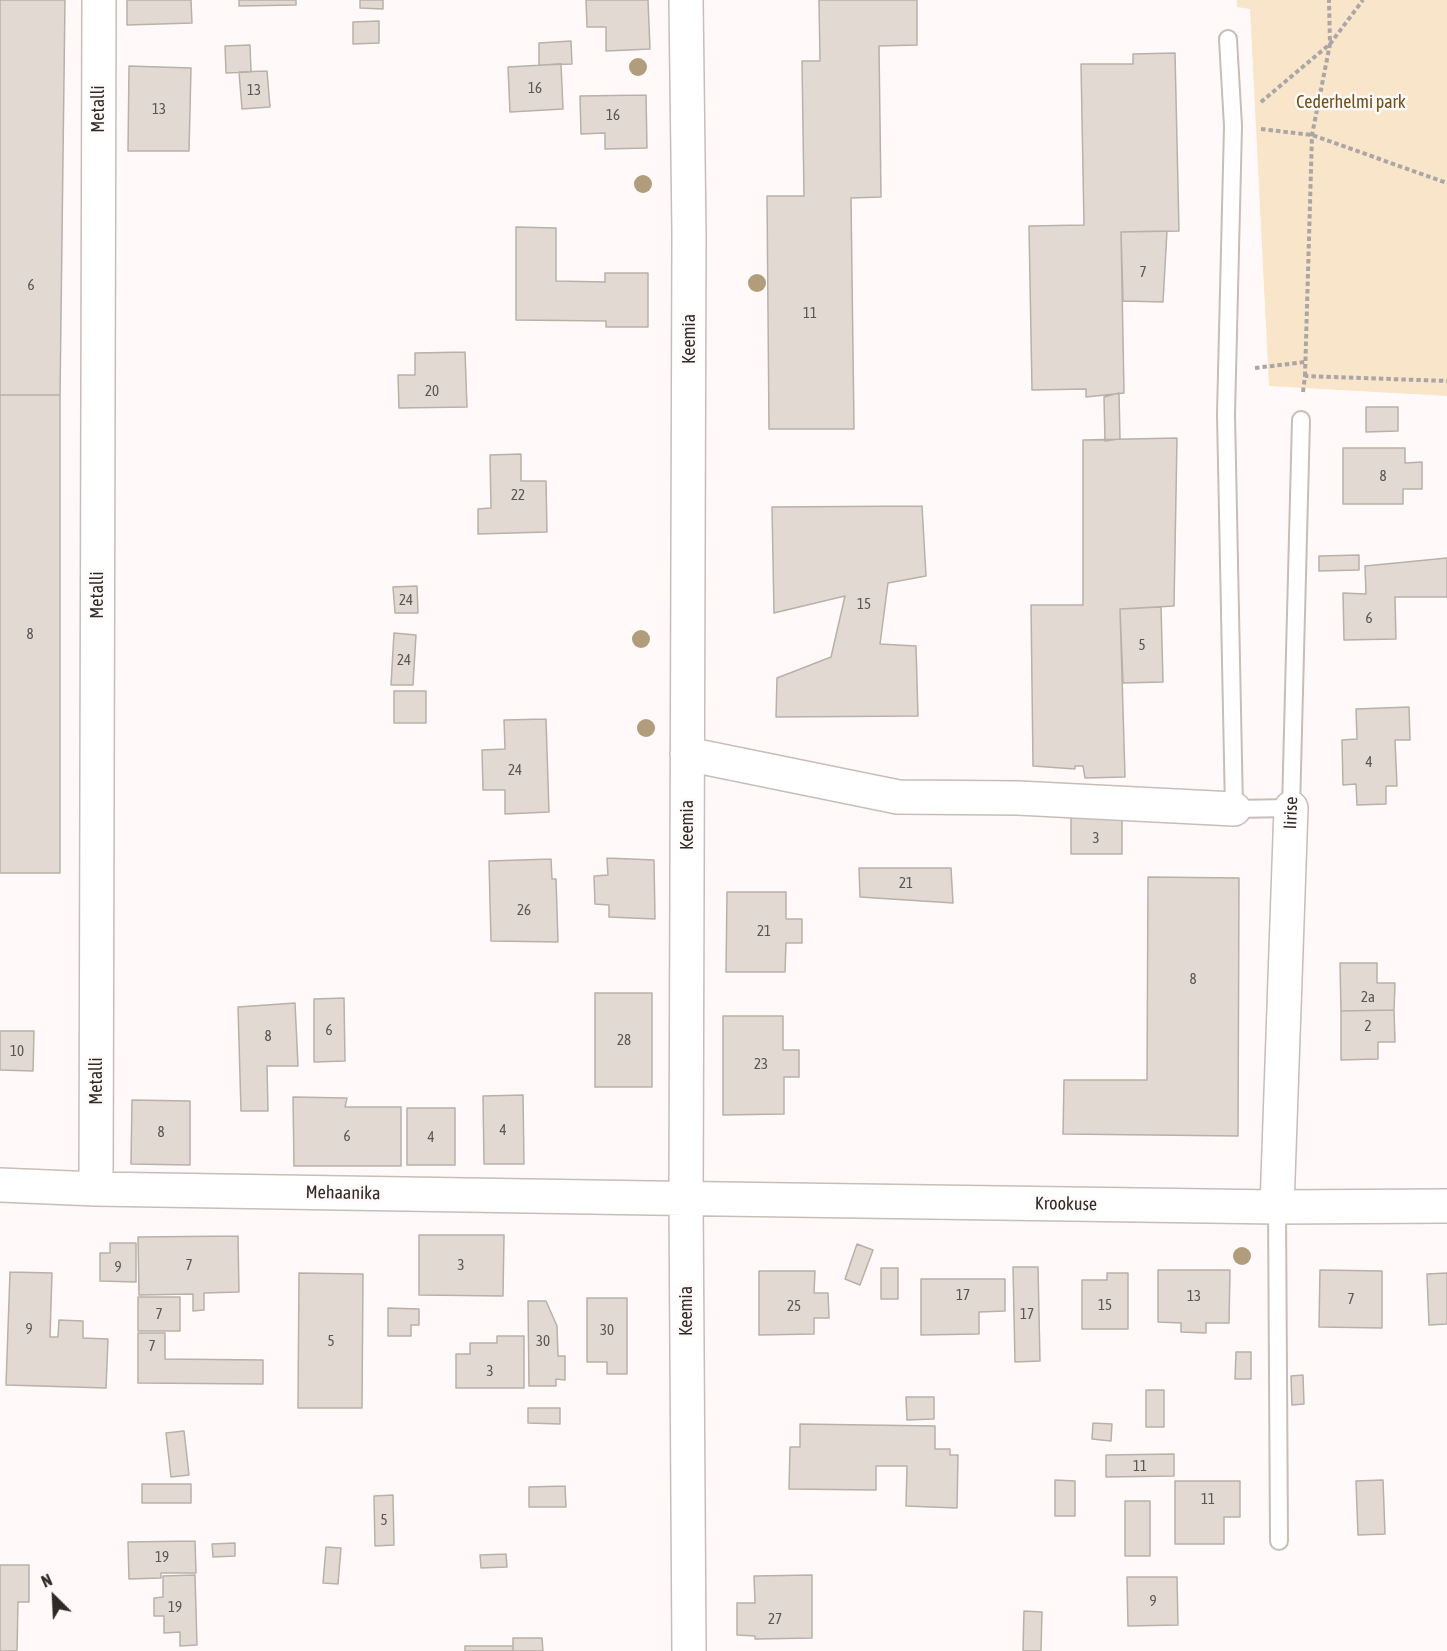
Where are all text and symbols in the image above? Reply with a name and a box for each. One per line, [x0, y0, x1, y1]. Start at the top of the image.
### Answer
house number: 16 [528, 79, 542, 97]
house number: 13 [247, 81, 261, 99]
street label: Metalli [87, 85, 109, 133]
park label: Cederhelmi park [1296, 91, 1406, 113]
house number: 13 [152, 100, 166, 118]
house number: 16 [606, 106, 620, 124]
house number: 7 [1139, 263, 1147, 281]
house number: 6 [27, 276, 35, 294]
house number: 11 [803, 304, 817, 322]
street label: Keemia [678, 314, 700, 364]
house number: 20 [425, 382, 439, 400]
house number: 8 [1379, 467, 1387, 485]
house number: 22 [511, 486, 525, 504]
street label: Metalli [86, 571, 108, 619]
house number: 24 [399, 591, 413, 609]
house number: 15 [857, 595, 871, 613]
house number: 6 [1365, 609, 1373, 627]
house number: 8 [26, 625, 34, 643]
house number: 5 [1138, 636, 1146, 654]
house number: 24 [397, 651, 411, 669]
house number: 4 [1365, 753, 1373, 771]
house number: 24 [508, 761, 522, 779]
street label: Iirise [1280, 796, 1302, 830]
street label: Keemia [676, 800, 698, 850]
house number: 3 [1092, 829, 1100, 847]
house number: 21 [899, 874, 913, 892]
house number: 26 [517, 901, 531, 919]
house number: 21 [757, 922, 771, 940]
house number: 8 [1189, 970, 1197, 988]
house number: 2a [1361, 988, 1375, 1006]
house number: 2 [1364, 1017, 1372, 1035]
house number: 6 [325, 1021, 333, 1039]
house number: 8 [264, 1027, 272, 1045]
house number: 28 [617, 1031, 631, 1049]
house number: 10 [10, 1042, 24, 1060]
house number: 23 [754, 1055, 768, 1073]
street label: Metalli [85, 1057, 107, 1105]
house number: 4 [499, 1121, 507, 1139]
house number: 8 [157, 1123, 165, 1141]
house number: 6 [343, 1127, 351, 1145]
house number: 4 [427, 1128, 435, 1146]
street label: Mehaanika [305, 1182, 381, 1204]
street label: Krookuse [1035, 1193, 1097, 1215]
house number: 7 [185, 1256, 193, 1274]
house number: 3 [457, 1256, 465, 1274]
house number: 9 [114, 1258, 122, 1276]
street label: Keemia [675, 1286, 697, 1336]
house number: 17 [956, 1286, 970, 1304]
house number: 13 [1187, 1287, 1201, 1305]
house number: 7 [1347, 1290, 1355, 1308]
house number: 15 [1098, 1296, 1112, 1314]
house number: 25 [787, 1297, 801, 1315]
house number: 7 [155, 1305, 163, 1323]
house number: 17 [1020, 1305, 1034, 1323]
house number: 9 [25, 1320, 33, 1338]
house number: 30 [600, 1321, 614, 1339]
house number: 5 [327, 1332, 335, 1350]
house number: 30 [536, 1332, 550, 1350]
house number: 7 [148, 1337, 156, 1355]
house number: 3 [486, 1362, 494, 1380]
house number: 11 [1133, 1457, 1147, 1475]
house number: 11 [1201, 1490, 1215, 1508]
house number: 5 [380, 1511, 388, 1529]
house number: 19 [155, 1548, 169, 1566]
north arrow [24, 1567, 84, 1627]
text: N [39, 1570, 55, 1591]
house number: 9 [1149, 1592, 1157, 1610]
house number: 19 [168, 1598, 182, 1616]
house number: 27 [768, 1610, 782, 1628]

